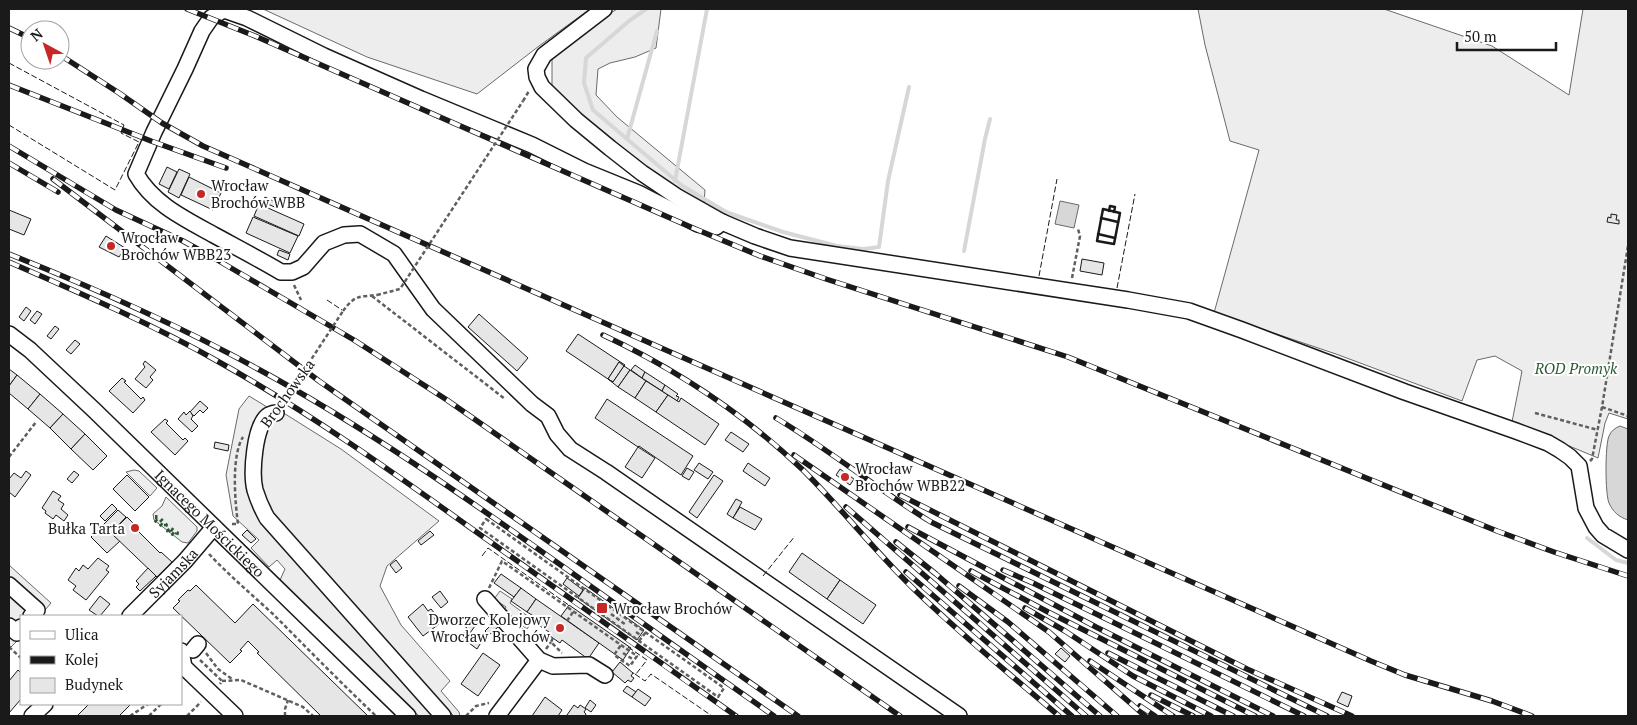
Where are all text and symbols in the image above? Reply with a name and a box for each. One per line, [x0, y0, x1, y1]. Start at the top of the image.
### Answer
north arrow [20, 20, 70, 70]
scale bar [1457, 20, 1556, 52]
text: N [26, 24, 47, 45]
text: 50 m [1464, 26, 1497, 46]
place label: Wrocław Brochów WBB [211, 175, 305, 212]
marker: Wrocław Brochów WBB [195, 188, 207, 200]
place label: Wrocław Brochów WBB23 [121, 227, 231, 264]
marker: Wrocław Brochów WBB23 [105, 240, 117, 252]
street label: Brochowska [255, 354, 319, 431]
park label: ROD Promyk [1534, 358, 1618, 378]
place label: Wrocław Brochów WBB22 [855, 458, 965, 495]
street label: Ignacego Mościckiego [151, 465, 269, 581]
marker: Wrocław Brochów WBB22 [839, 471, 851, 483]
place label: Bułka Tarta [48, 518, 125, 538]
marker: Bułka Tarta [129, 522, 141, 534]
street label: Syjamska [144, 543, 202, 602]
place label: Wrocław Brochów [613, 598, 733, 618]
marker: Wrocław Brochów [595, 601, 609, 615]
place label: Dworzec Kolejowy Wrocław Brochów [429, 609, 551, 646]
legend [20, 615, 182, 705]
marker: Dworzec Kolejowy Wrocław Brochów [554, 622, 566, 634]
text: Ulica [65, 624, 99, 644]
text: Kolej [65, 649, 99, 669]
text: Budynek [65, 674, 123, 694]

